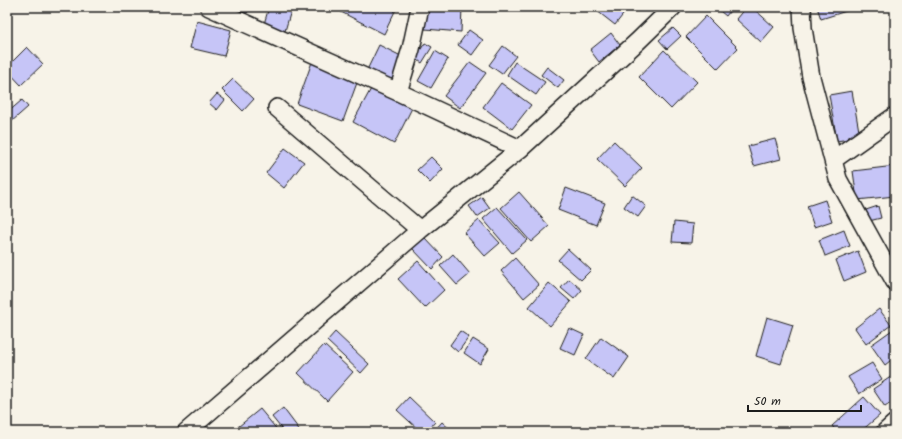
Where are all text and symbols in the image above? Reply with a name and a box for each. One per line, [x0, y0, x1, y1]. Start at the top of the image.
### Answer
scale bar [748, 387, 861, 413]
text: 50 m [754, 392, 781, 411]

